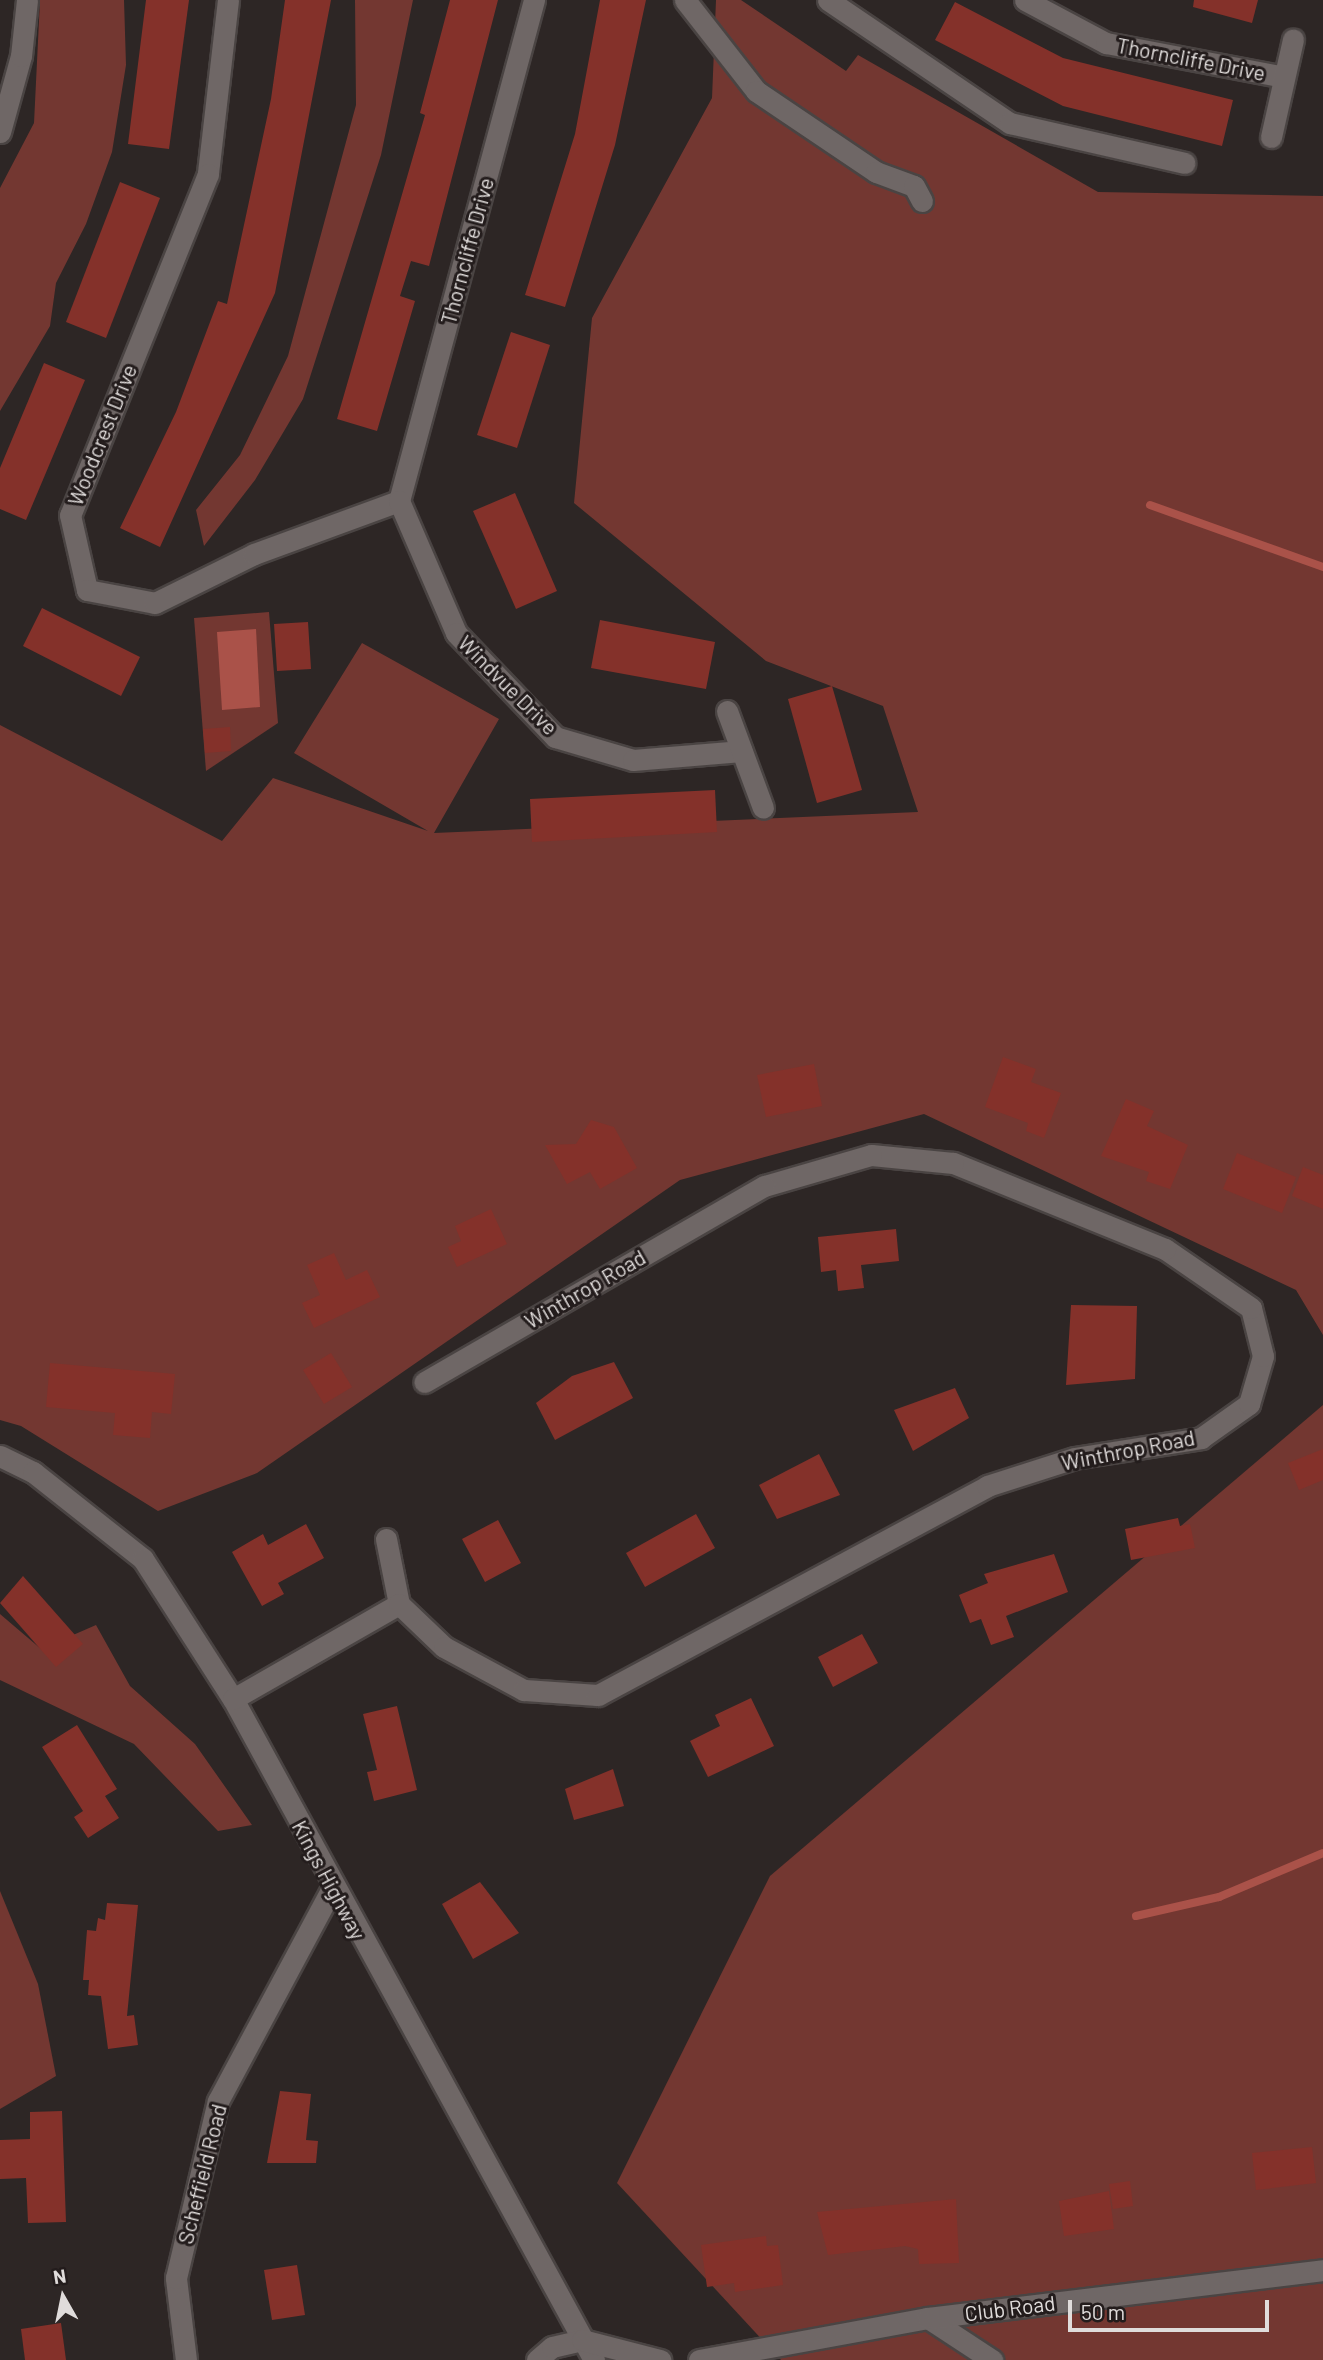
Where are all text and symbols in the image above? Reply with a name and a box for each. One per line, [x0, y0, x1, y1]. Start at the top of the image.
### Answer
street label: Thorncliffe Drive [1115, 32, 1267, 86]
street label: Thorncliffe Drive [435, 175, 499, 327]
street label: Woodcrest Drive [62, 361, 142, 509]
street label: Windvue Drive [453, 630, 563, 740]
street label: Winthrop Road [520, 1244, 650, 1334]
street label: Winthrop Road [1059, 1425, 1197, 1475]
street label: Kings Highway [287, 1816, 371, 1944]
street label: Scheffield Road [172, 2101, 232, 2247]
north arrow [28, 2262, 98, 2332]
text: N [52, 2263, 68, 2288]
scale bar [1071, 2286, 1272, 2330]
street label: Club Road [963, 2290, 1057, 2326]
text: 50 m [1081, 2299, 1125, 2324]

